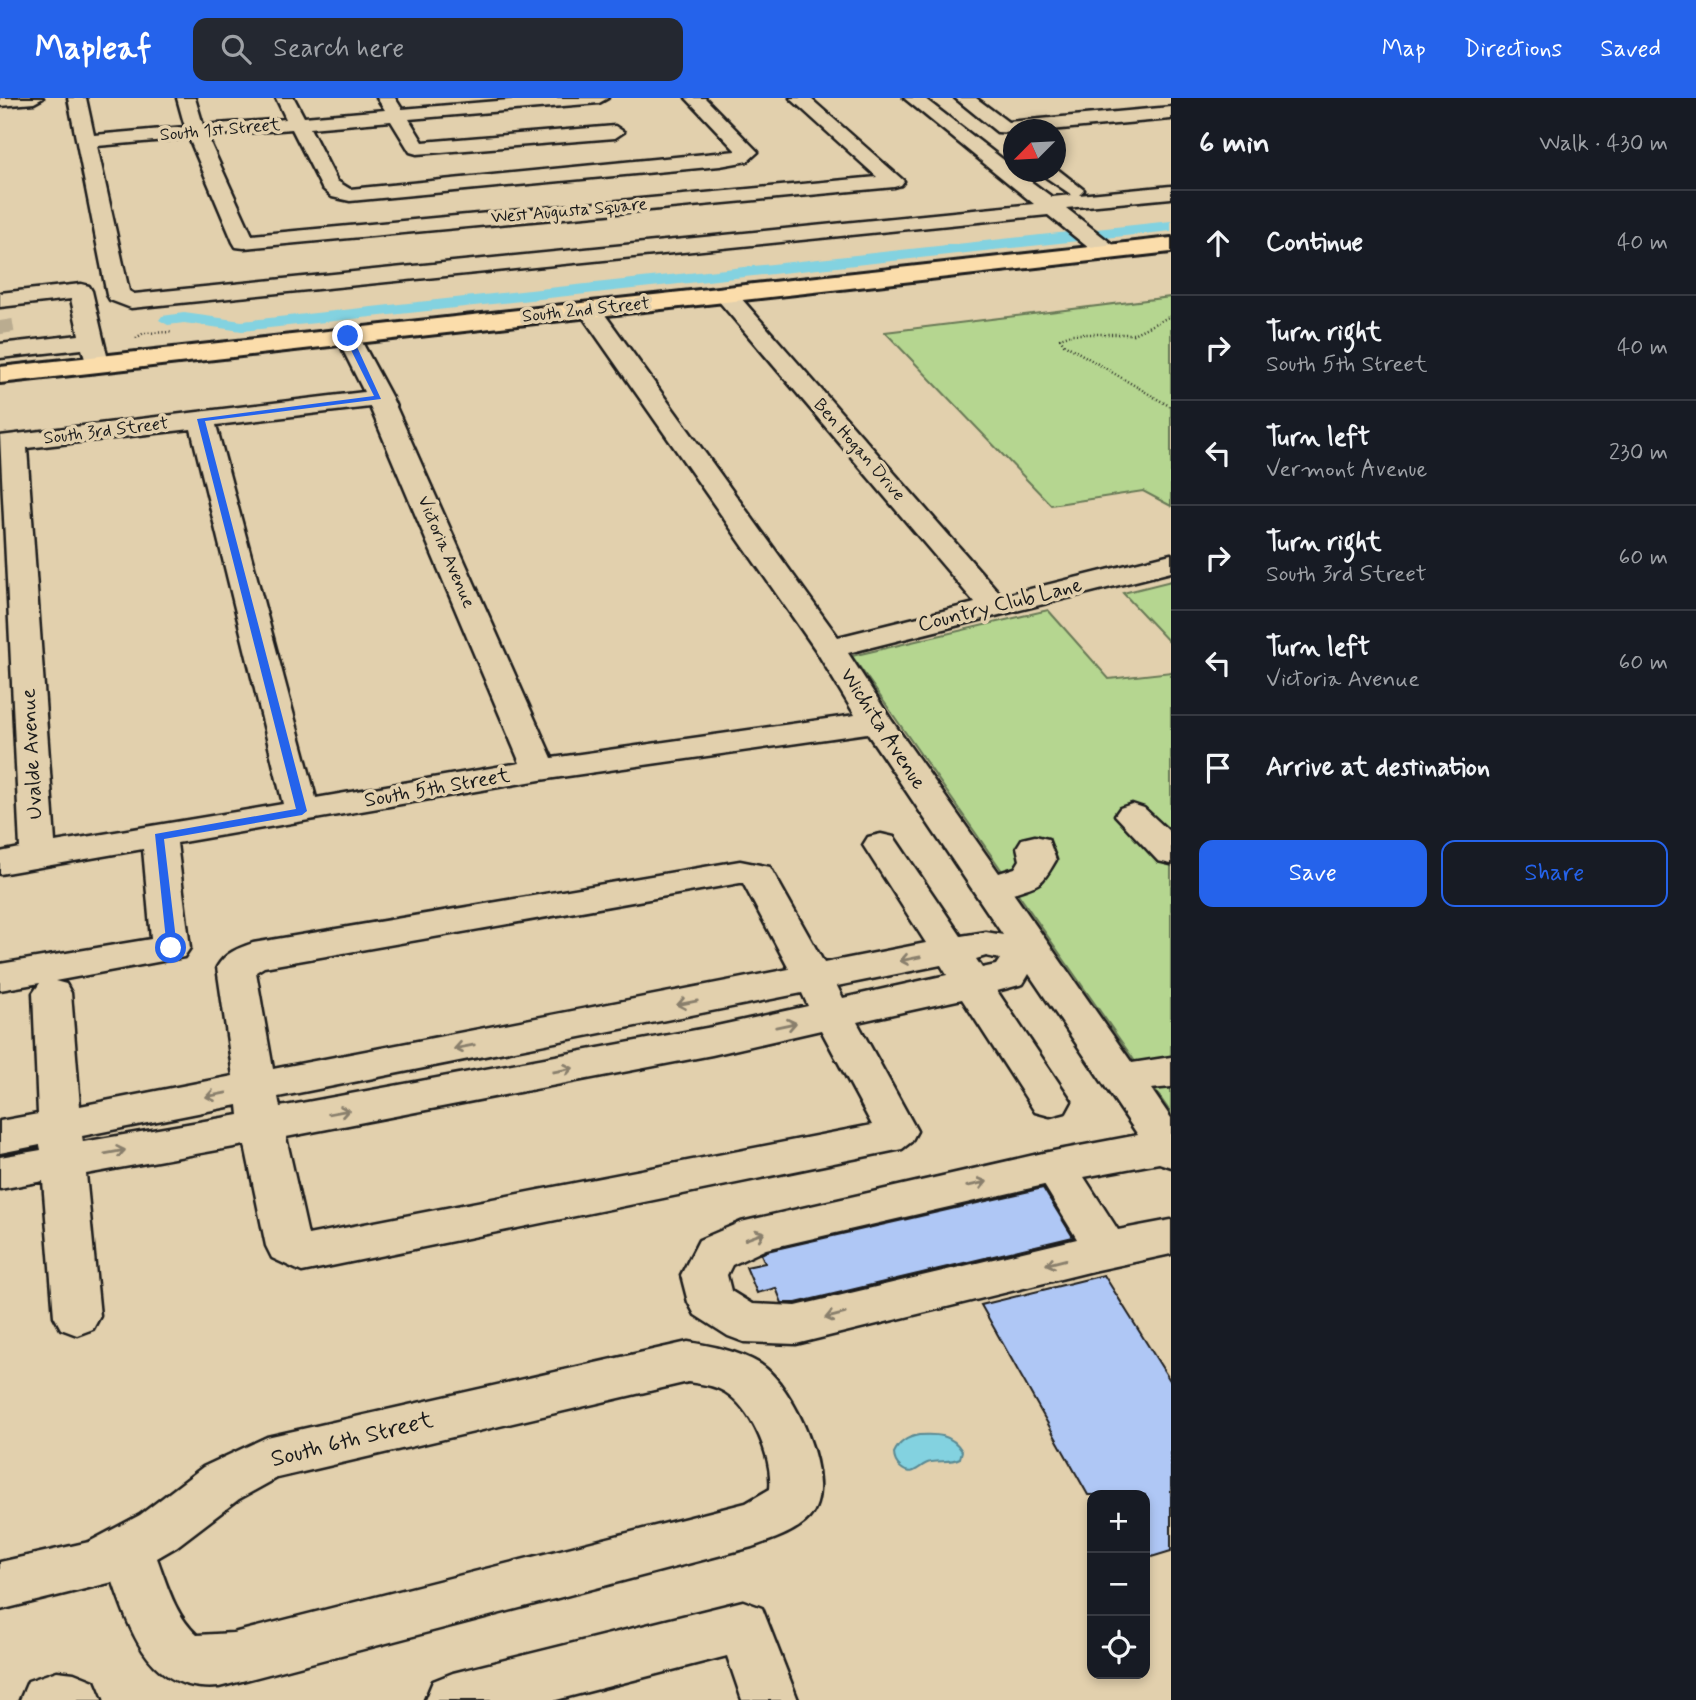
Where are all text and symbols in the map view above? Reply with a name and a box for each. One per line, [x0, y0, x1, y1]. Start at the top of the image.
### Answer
search box [193, 18, 683, 81]
text: Mapleaf [35, 27, 151, 71]
icon: search [217, 30, 255, 68]
text: Search here [273, 32, 404, 66]
text: Map [1382, 34, 1426, 65]
text: Directions [1464, 34, 1562, 65]
text: Saved [1600, 34, 1661, 65]
street label: South 1st Street [159, 113, 282, 147]
north arrow [1003, 119, 1066, 182]
text: 6 min [1199, 124, 1270, 163]
text: Walk · 430 m [1539, 129, 1668, 159]
street label: West Augusta Square [490, 192, 648, 230]
icon: ahead [1199, 224, 1237, 262]
text: Continue [1266, 226, 1363, 260]
text: 40 m [1617, 228, 1668, 258]
street label: South 2nd Street [521, 291, 651, 329]
text: Turn right [1266, 316, 1382, 350]
route end [332, 320, 363, 351]
icon: right [1199, 329, 1237, 367]
text: 40 m [1617, 333, 1668, 363]
text: South 5th Street [1266, 350, 1427, 380]
street label: Ben Hogan Drive [808, 393, 910, 507]
street label: South 3rd Street [42, 411, 170, 451]
text: Turn left [1266, 421, 1370, 455]
icon: left [1199, 434, 1237, 472]
text: 230 m [1609, 438, 1668, 468]
text: Vermont Avenue [1266, 455, 1427, 485]
street label: Victoria Avenue [411, 492, 481, 612]
text: Turn right [1266, 526, 1382, 560]
icon: right [1199, 539, 1237, 577]
text: 60 m [1619, 543, 1668, 573]
text: South 3rd Street [1266, 560, 1427, 590]
street label: Country Club Lane [915, 571, 1085, 639]
text: Turn left [1266, 631, 1370, 665]
icon: left [1199, 644, 1237, 682]
text: 60 m [1619, 648, 1668, 678]
street label: Wichita Avenue [833, 663, 933, 795]
text: Victoria Avenue [1266, 665, 1420, 695]
street label: Uvalde Avenue [15, 688, 49, 820]
icon: arrive [1199, 749, 1237, 787]
text: Arrive at destination [1266, 751, 1490, 785]
street label: South 5th Street [362, 761, 513, 815]
button: Save [1199, 840, 1427, 907]
button: Share [1441, 840, 1668, 907]
route start [155, 932, 186, 963]
one-way arrow [899, 952, 922, 966]
one-way arrow [676, 996, 699, 1010]
one-way arrow [774, 1018, 797, 1031]
one-way arrow [453, 1040, 476, 1054]
one-way arrow [551, 1063, 574, 1076]
one-way arrow [205, 1089, 228, 1103]
one-way arrow [327, 1105, 350, 1119]
one-way arrow [103, 1145, 126, 1158]
one-way arrow [965, 1177, 988, 1190]
one-way arrow [744, 1229, 766, 1241]
one-way arrow [1046, 1256, 1068, 1269]
one-way arrow [825, 1310, 847, 1323]
street label: South 6th Street [268, 1405, 436, 1475]
map controls [1087, 1490, 1150, 1679]
button: + [1087, 1490, 1150, 1553]
button: − [1087, 1553, 1150, 1616]
button: locate [1087, 1616, 1150, 1679]

